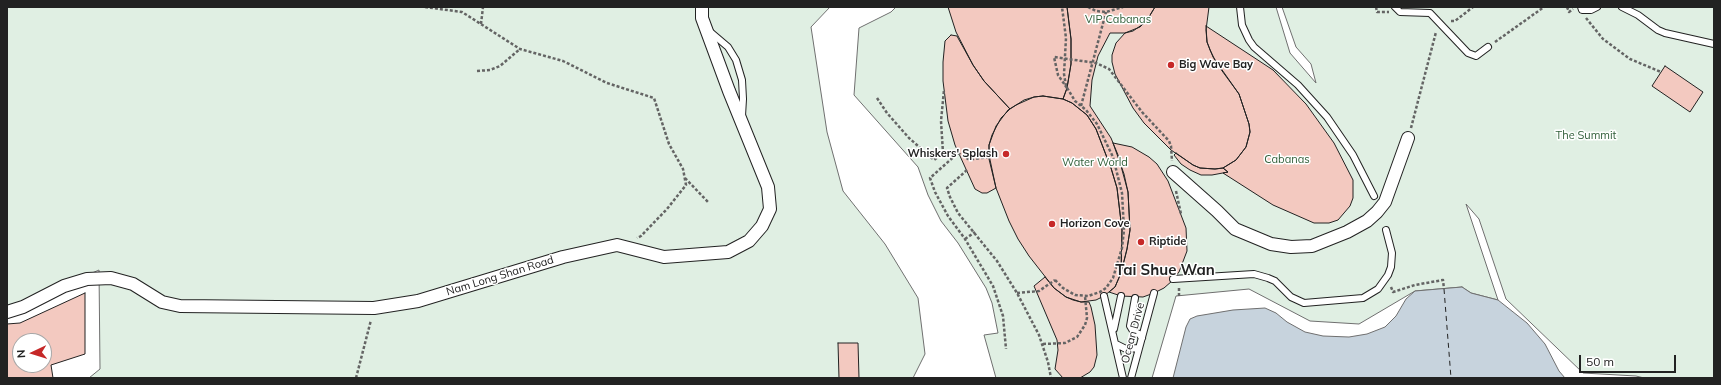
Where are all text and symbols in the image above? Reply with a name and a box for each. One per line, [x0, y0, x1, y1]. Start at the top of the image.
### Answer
park label: VIP Cabanas [1085, 13, 1151, 27]
place label: Big Wave Bay [1179, 58, 1253, 72]
marker: Big Wave Bay [1166, 60, 1176, 70]
park label: The Summit [1556, 129, 1616, 143]
place label: Whiskers' Splash [907, 147, 998, 161]
marker: Whiskers' Splash [1001, 149, 1011, 159]
park label: Cabanas [1264, 153, 1310, 167]
park label: Water World [1062, 156, 1128, 170]
place label: Horizon Cove [1060, 217, 1130, 231]
marker: Horizon Cove [1047, 219, 1057, 229]
place label: Riptide [1149, 235, 1186, 249]
marker: Riptide [1136, 237, 1146, 247]
street label: Nam Long Shan Road [445, 253, 555, 299]
district label: Tai Shue Wan [1115, 261, 1215, 279]
street label: Ocean Drive [1119, 301, 1147, 365]
north arrow [12, 333, 52, 373]
scale bar [1581, 347, 1678, 373]
text: N [14, 349, 28, 358]
text: 50 m [1586, 354, 1614, 369]

